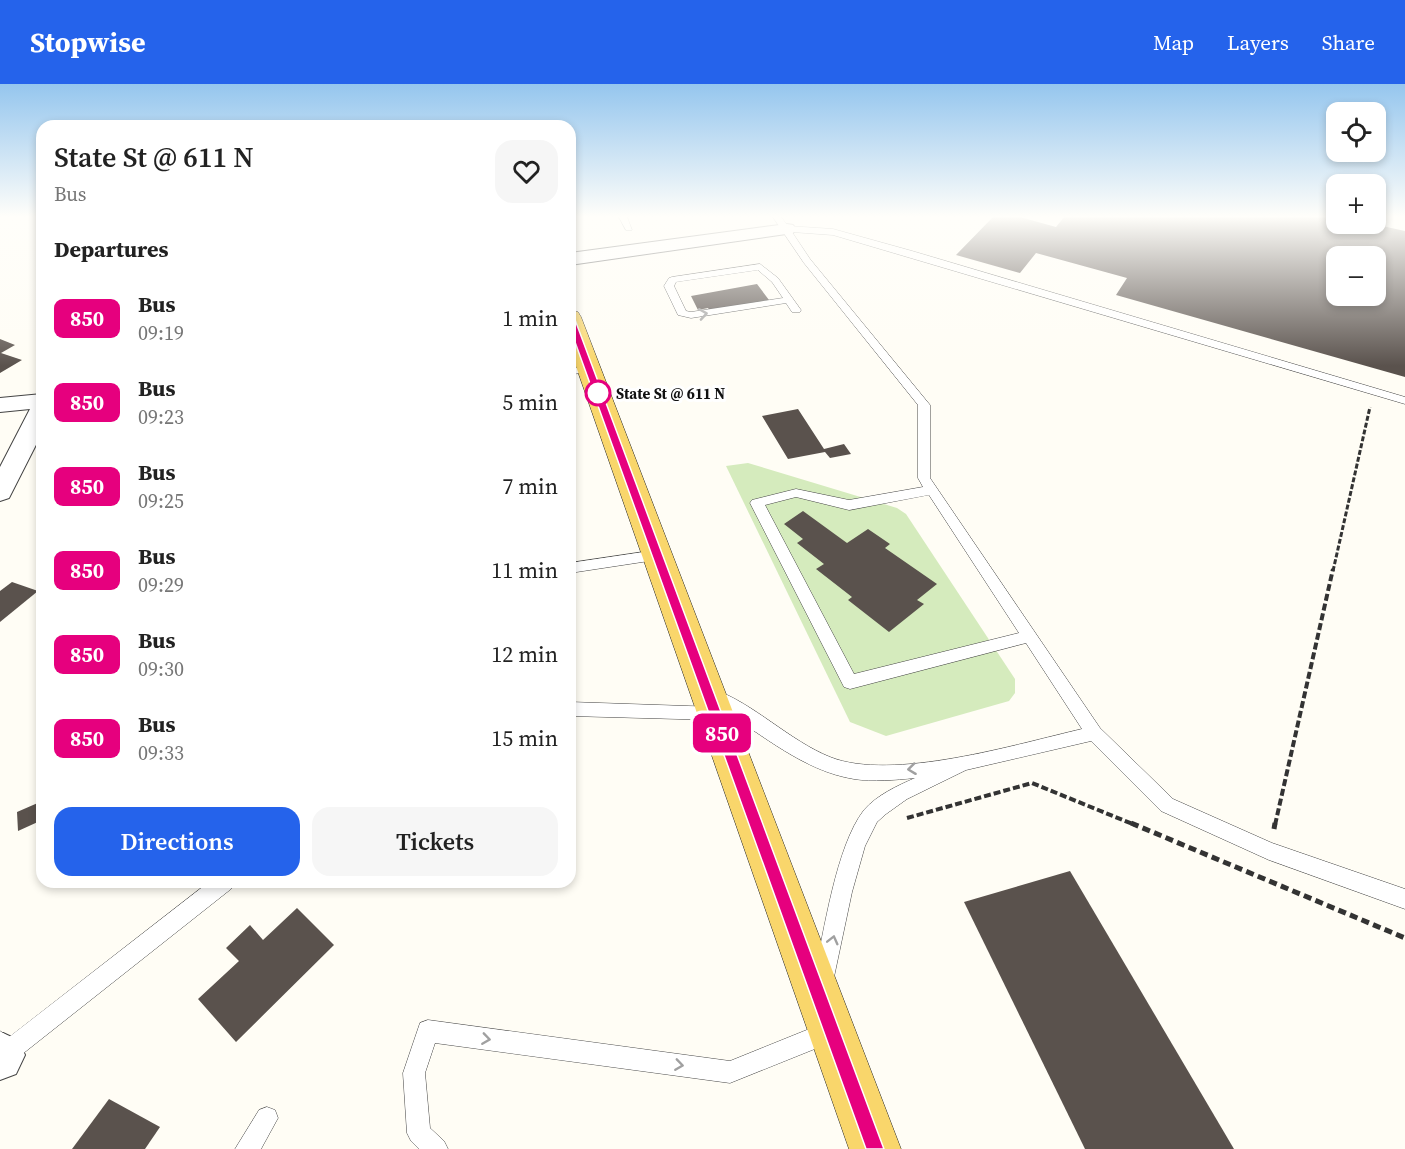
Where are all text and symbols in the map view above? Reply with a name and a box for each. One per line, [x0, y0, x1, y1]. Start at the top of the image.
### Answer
text: Stopwise [30, 23, 146, 61]
text: Map [1153, 28, 1194, 57]
text: Layers [1227, 28, 1289, 57]
text: Share [1322, 28, 1375, 57]
map controls [1326, 102, 1386, 306]
button: locate [1326, 102, 1386, 162]
text: State St @ 611 N [54, 138, 254, 176]
button: heart [495, 140, 558, 203]
button: + [1326, 174, 1386, 234]
text: Bus [54, 180, 87, 208]
text: Departures [54, 234, 168, 264]
button: − [1326, 246, 1386, 306]
text: Bus [138, 289, 175, 319]
text: 1 min [502, 303, 558, 333]
text: 850 [70, 304, 104, 333]
one-way arrow [698, 308, 708, 320]
text: 09:19 [138, 319, 184, 347]
text: Bus [138, 373, 175, 403]
marker: State St @ 611 N [585, 380, 611, 406]
place label: State St @ 611 N [616, 383, 725, 404]
text: 5 min [502, 387, 558, 417]
text: 850 [70, 388, 104, 417]
text: 09:23 [138, 403, 184, 431]
text: Bus [138, 457, 175, 487]
text: 7 min [502, 471, 558, 501]
text: 850 [70, 472, 104, 501]
text: 09:25 [138, 487, 184, 515]
text: Bus [138, 541, 175, 571]
text: 11 min [491, 555, 558, 585]
text: 850 [70, 556, 104, 585]
text: 09:29 [138, 571, 184, 599]
text: Bus [138, 625, 175, 655]
text: 12 min [491, 639, 558, 669]
text: 850 [70, 640, 104, 669]
text: 09:30 [138, 655, 184, 683]
text: Bus [138, 709, 175, 739]
line badge: 850 [688, 714, 756, 752]
text: 850 [705, 719, 739, 748]
text: 15 min [491, 723, 558, 753]
text: 850 [70, 724, 104, 753]
text: 09:33 [138, 739, 184, 767]
one-way arrow [907, 763, 916, 775]
button: Directions [54, 807, 300, 876]
button: Tickets [312, 807, 558, 876]
one-way arrow [825, 935, 838, 945]
one-way arrow [481, 1032, 490, 1044]
one-way arrow [674, 1059, 683, 1071]

